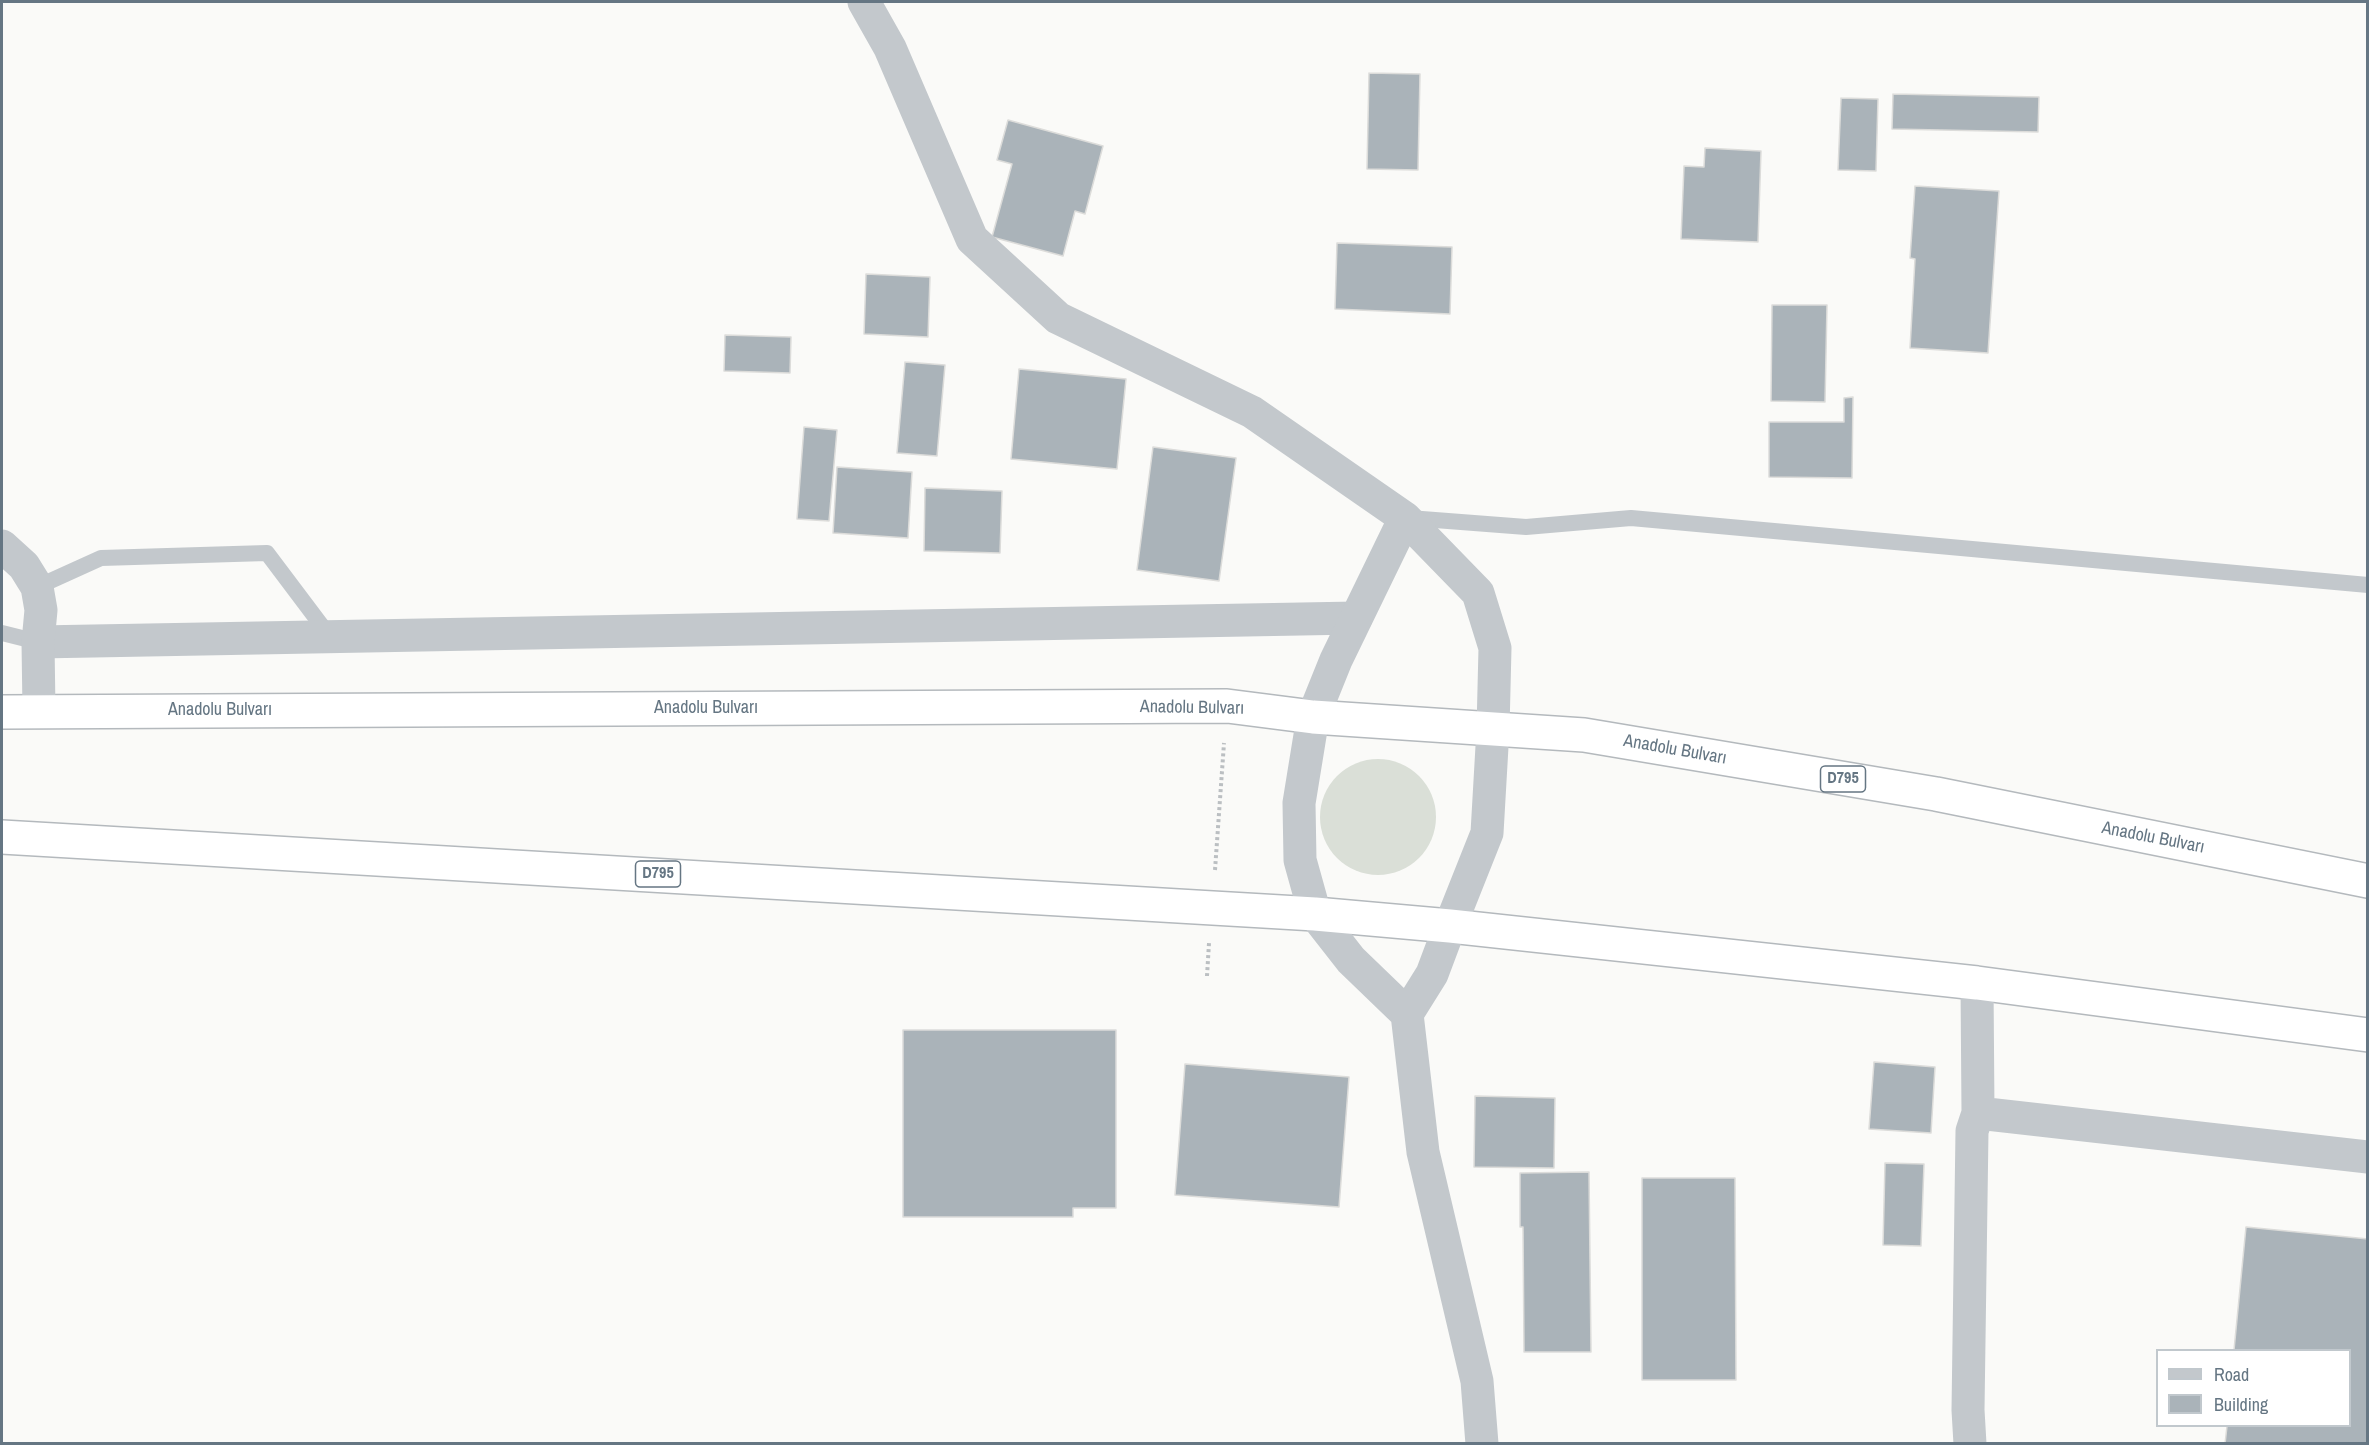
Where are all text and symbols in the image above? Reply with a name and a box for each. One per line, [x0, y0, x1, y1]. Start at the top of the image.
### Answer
street label: Anadolu Bulvarı [1140, 696, 1244, 720]
street label: Anadolu Bulvarı [654, 697, 758, 719]
street label: Anadolu Bulvarı [168, 699, 272, 721]
street label: Anadolu Bulvarı [1622, 730, 1728, 770]
road number: D795 [1820, 766, 1866, 792]
street label: Anadolu Bulvarı [2100, 817, 2206, 859]
road number: D795 [636, 861, 680, 887]
legend [2156, 1349, 2351, 1427]
text: Road [2214, 1362, 2249, 1387]
text: Building [2214, 1392, 2268, 1417]

